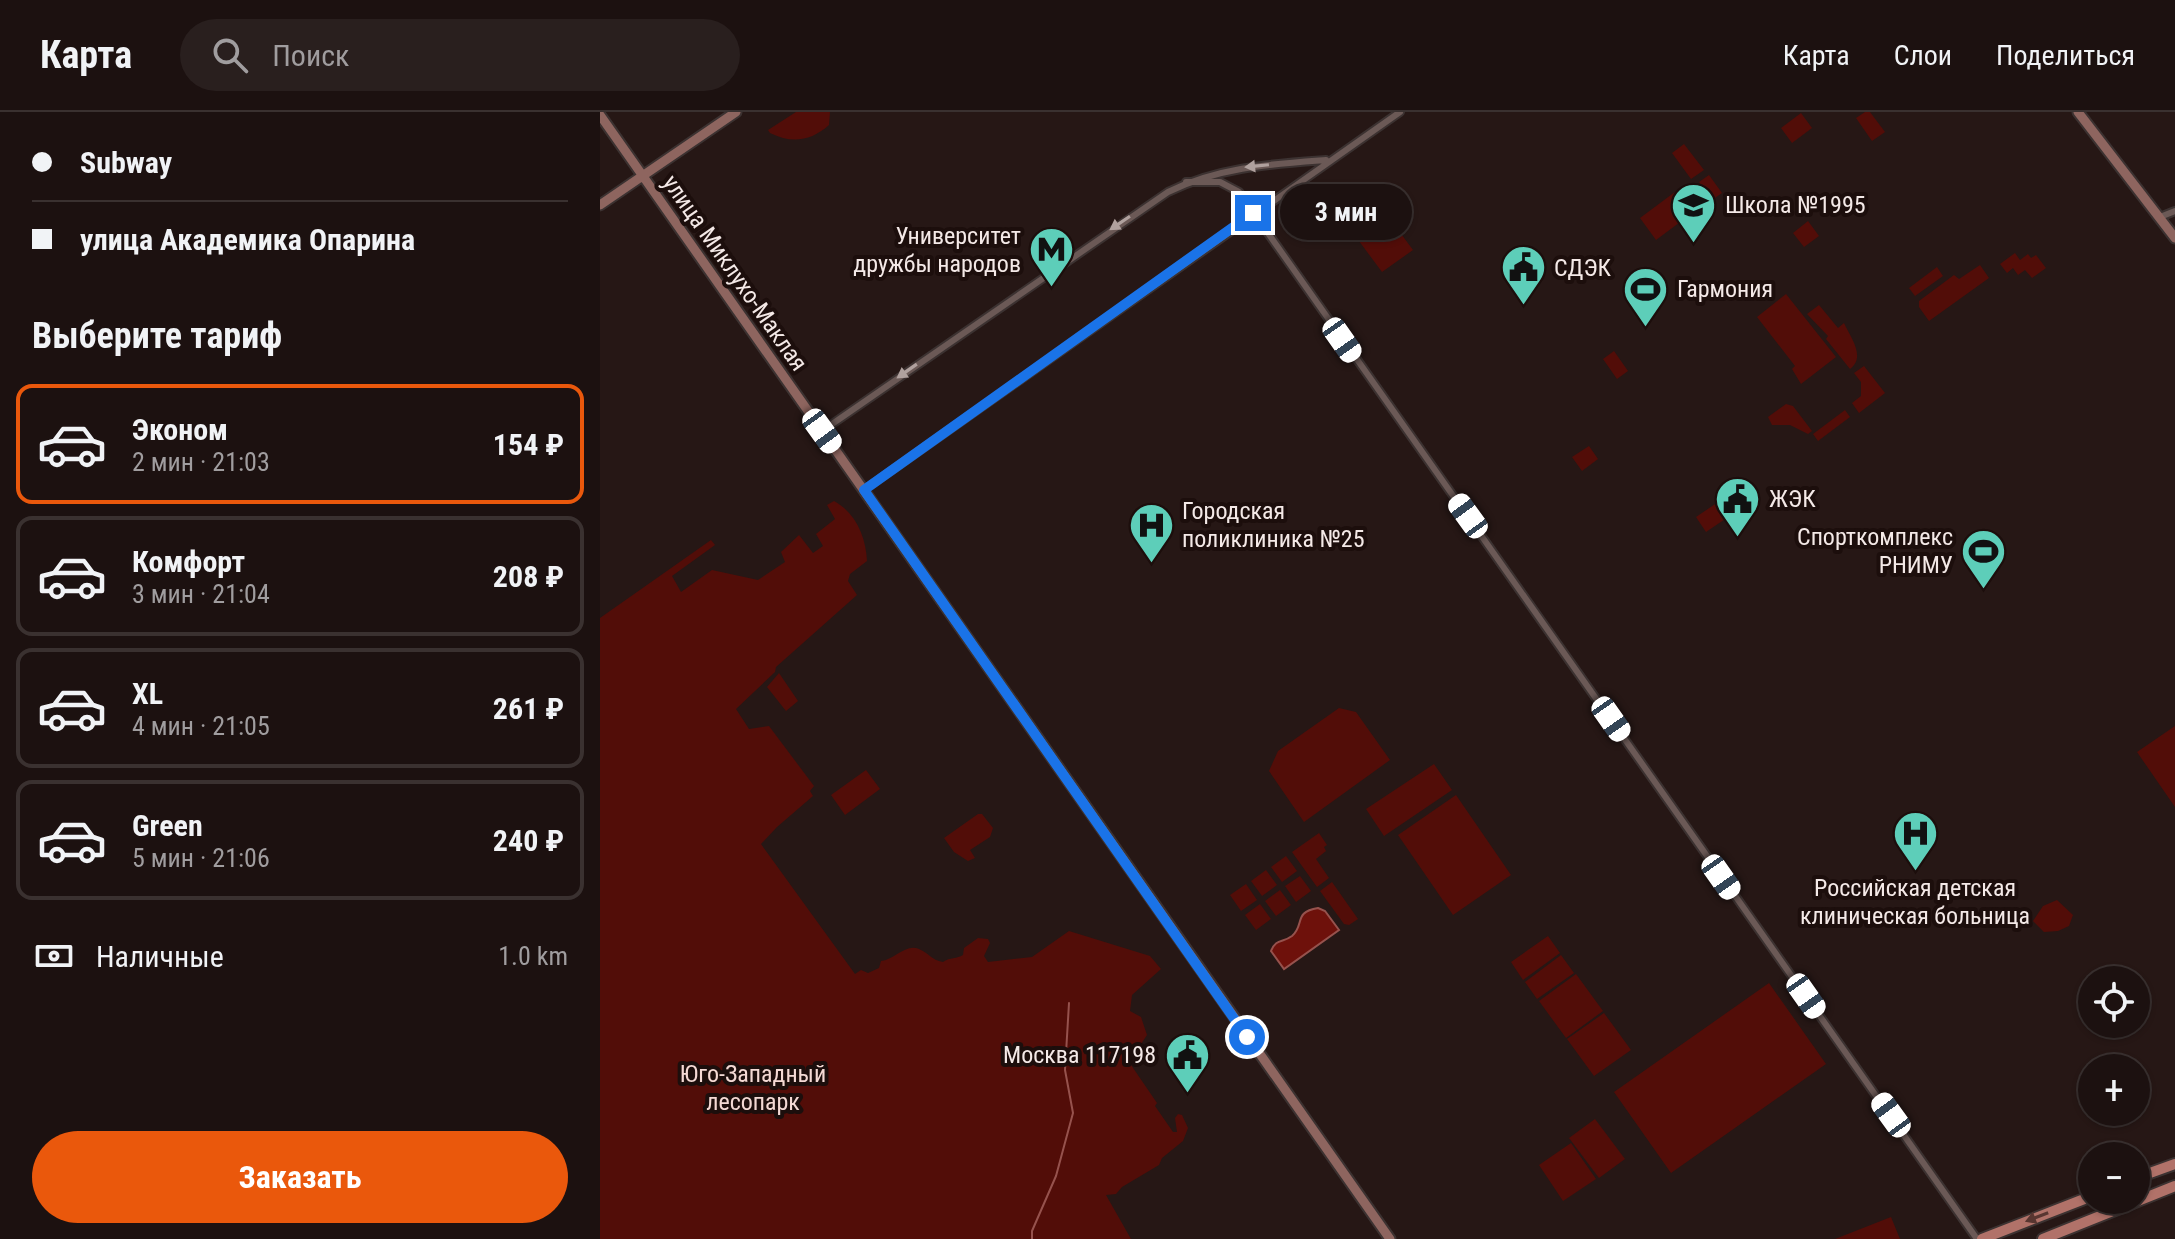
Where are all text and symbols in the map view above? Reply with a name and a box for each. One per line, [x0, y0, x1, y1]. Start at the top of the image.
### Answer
search box [180, 19, 740, 91]
text: Карта [40, 33, 132, 77]
icon: search [208, 33, 252, 77]
text: Поиск [272, 38, 349, 73]
text: Карта [1783, 39, 1850, 72]
text: Слои [1894, 39, 1952, 72]
text: Поделиться [1996, 39, 2135, 72]
text: Subway [80, 145, 172, 180]
one-way arrow [1244, 159, 1269, 172]
street label: улица Миклухо-Маклая [657, 170, 813, 376]
school or university icon: Школа №1995 [1670, 181, 1718, 244]
callout: 3 мин [1281, 185, 1413, 241]
place label: Школа №1995 [1725, 191, 1866, 219]
route end [1235, 195, 1271, 231]
text: 3 мин [1315, 197, 1377, 227]
one-way arrow [1110, 216, 1131, 231]
text: улица Академика Опарина [80, 222, 415, 257]
place label: Университет дружбы народов [853, 222, 1021, 278]
metro station icon: Университет дружбы народов [1028, 226, 1076, 289]
public building icon: СДЭК [1499, 244, 1547, 307]
place label: СДЭК [1554, 254, 1612, 282]
sports icon: Гармония [1622, 265, 1670, 328]
place label: Гармония [1677, 275, 1773, 303]
car [1318, 313, 1366, 367]
text: Выберите тариф [32, 315, 282, 357]
one-way arrow [896, 363, 917, 379]
car [798, 405, 846, 457]
icon: car [36, 408, 108, 480]
text: Эконом [132, 412, 228, 447]
text: 154 ₽ [493, 427, 564, 462]
text: 2 мин · 21:03 [132, 447, 270, 477]
public building icon: ЖЭК [1714, 475, 1762, 538]
place label: ЖЭК [1769, 485, 1816, 513]
car [1444, 490, 1492, 542]
place label: Городская поликлиника №25 [1182, 497, 1364, 553]
hospital icon: Городская поликлиника №25 [1127, 501, 1175, 564]
place label: Спорткомплекс РНИМУ [1797, 523, 1953, 579]
sports icon: Спорткомплекс РНИМУ [1960, 527, 2008, 590]
icon: car [36, 540, 108, 612]
text: Комфорт [132, 544, 245, 579]
text: 208 ₽ [493, 559, 564, 594]
text: 3 мин · 21:04 [132, 579, 270, 609]
icon: car [36, 672, 108, 744]
text: XL [132, 676, 163, 711]
text: 261 ₽ [493, 691, 564, 726]
car [1587, 692, 1635, 746]
text: 4 мин · 21:05 [132, 711, 270, 741]
icon: car [36, 804, 108, 876]
text: Green [132, 808, 203, 843]
hospital icon: Российская детская клиническая больница [1891, 810, 1939, 873]
text: 240 ₽ [493, 823, 564, 858]
text: 5 мин · 21:06 [132, 843, 270, 873]
car [1697, 850, 1745, 904]
place label: Российская детская клиническая больница [1800, 874, 2030, 930]
icon: cash [32, 934, 76, 978]
text: Наличные [96, 939, 224, 974]
text: 1.0 km [498, 941, 568, 971]
map controls [2078, 966, 2150, 1214]
button: locate [2078, 966, 2150, 1038]
car [1782, 969, 1830, 1023]
route start [1229, 1019, 1265, 1055]
public building icon: Москва 117198 [1163, 1031, 1211, 1094]
place label: Москва 117198 [1003, 1041, 1156, 1069]
button: + [2078, 1054, 2150, 1126]
park label: Юго-Западный лесопарк [680, 1060, 826, 1116]
car [1867, 1089, 1915, 1141]
button: Заказать [32, 1131, 568, 1223]
button: − [2078, 1142, 2150, 1214]
one-way arrow [2025, 1211, 2049, 1224]

